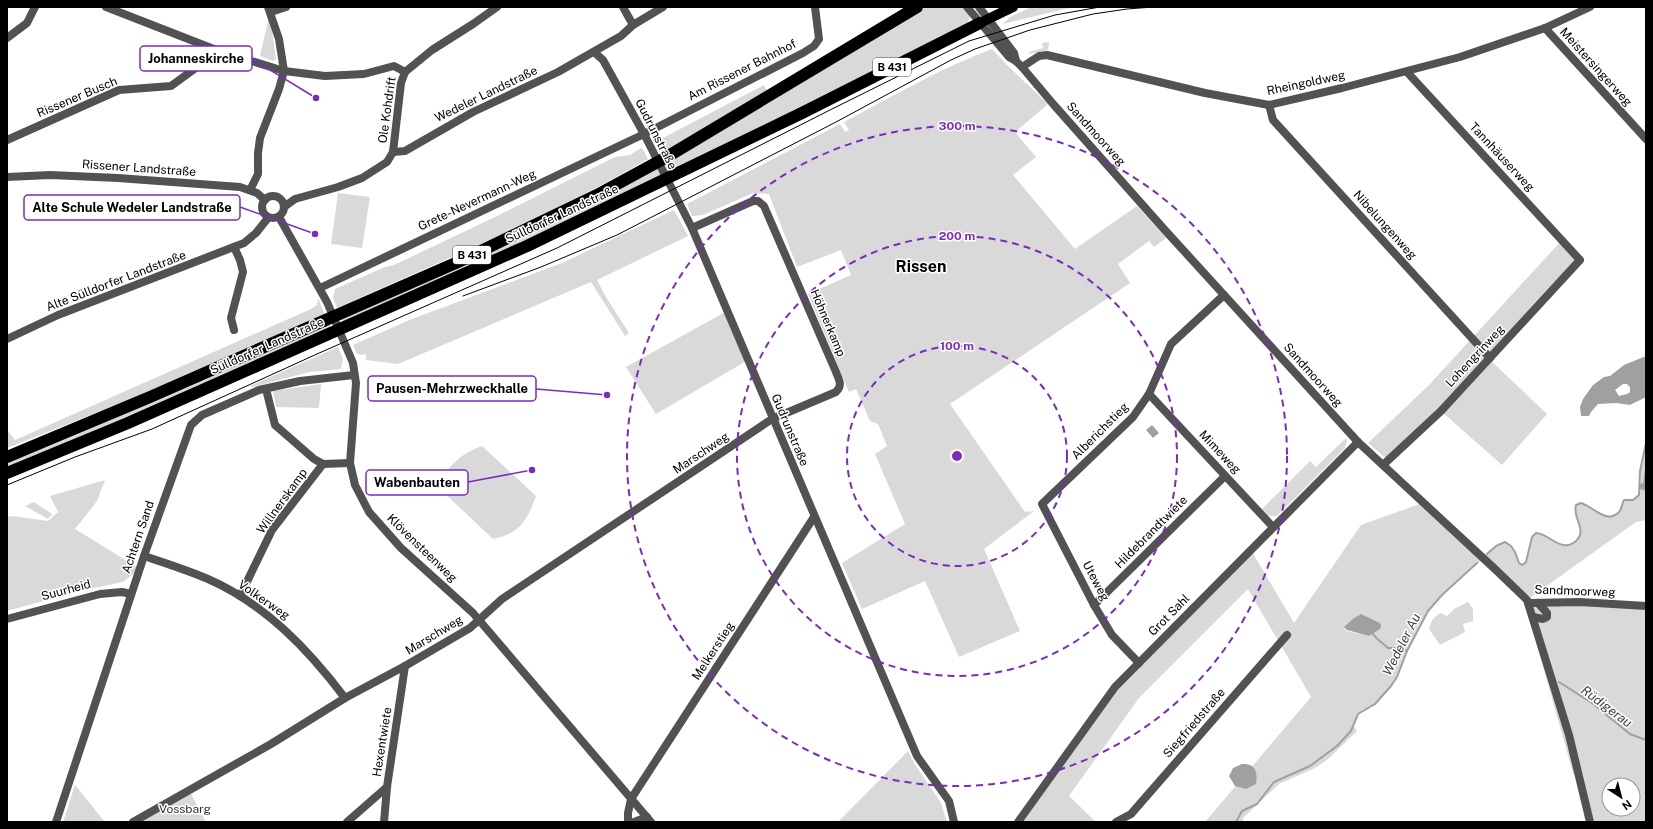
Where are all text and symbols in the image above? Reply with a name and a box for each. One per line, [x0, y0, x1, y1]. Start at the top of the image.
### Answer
street label: Meistersingerweg [1557, 25, 1635, 109]
street label: Am Rissener Bahnhof [685, 36, 799, 103]
callout: Johanneskirche [140, 46, 252, 71]
text: Johanneskirche [148, 51, 244, 66]
road number: B 431 [873, 58, 911, 76]
street label: Wedeler Landstraße [432, 63, 540, 125]
street label: Rheingoldweg [1266, 68, 1346, 98]
street label: Rissener Busch [35, 74, 119, 120]
street label: Ole Kohdrift [375, 75, 399, 144]
street label: Gudrunstraße [632, 96, 680, 172]
street label: Sandmoorweg [1064, 99, 1128, 169]
text: 300 m [939, 119, 976, 133]
street label: Tannhäuserweg [1467, 120, 1537, 194]
street label: Rissener Landstraße [81, 157, 197, 179]
street label: Grete-Nevermann-Weg [416, 167, 538, 233]
street label: Sülldorfer Landstraße [503, 182, 621, 246]
street label: Nibelungenweg [1350, 188, 1420, 262]
callout: Alte Schule Wedeler Landstraße [24, 195, 240, 220]
text: Alte Schule Wedeler Landstraße [32, 200, 232, 215]
text: 200 m [939, 229, 975, 243]
road number: B 431 [453, 246, 491, 264]
street label: Alte Sülldorfer Landstraße [44, 248, 188, 314]
district label: Rissen [896, 257, 946, 276]
street label: Höhnerkamp [807, 287, 849, 359]
street label: Sülldorfer Landstraße [208, 315, 326, 377]
street label: Lohengrinweg [1443, 322, 1507, 390]
text: 100 m [940, 339, 974, 353]
street label: Sandmoorweg [1281, 340, 1345, 410]
callout: Pausen-Mehrzweckhalle [368, 376, 536, 401]
text: Pausen-Mehrzweckhalle [376, 381, 528, 396]
street label: Gudrunstraße [768, 392, 812, 468]
street label: Alberichstieg [1069, 400, 1131, 462]
street label: Mimeweg [1196, 427, 1244, 477]
street label: Marschweg [670, 429, 732, 477]
centre of rings [950, 449, 964, 463]
street label: Willnerskamp [254, 466, 310, 536]
callout: Wabenbauten [366, 470, 468, 495]
text: Wabenbauten [374, 475, 460, 490]
street label: Hildebrandtwiete [1112, 493, 1190, 571]
street label: Achtern Sand [119, 499, 157, 575]
street label: Klövensteenweg [384, 511, 460, 585]
street label: Uteweg [1080, 559, 1112, 603]
street label: Suurheid [40, 577, 92, 603]
street label: Volkerweg [236, 577, 292, 623]
street label: Sandmoorweg [1534, 583, 1616, 599]
street label: Grot Sahl [1145, 591, 1193, 639]
water label: Wedeler Au [1379, 611, 1423, 678]
street label: Marschweg [403, 612, 465, 658]
street label: Melkerstieg [689, 619, 737, 683]
water label: Rüdigerau [1578, 682, 1635, 730]
street label: Siegfriedstraße [1160, 685, 1228, 761]
street label: Hexentwiete [370, 706, 394, 778]
north arrow [1601, 777, 1641, 817]
text: N [1620, 798, 1634, 812]
park label: Vossbarg [159, 802, 211, 816]

